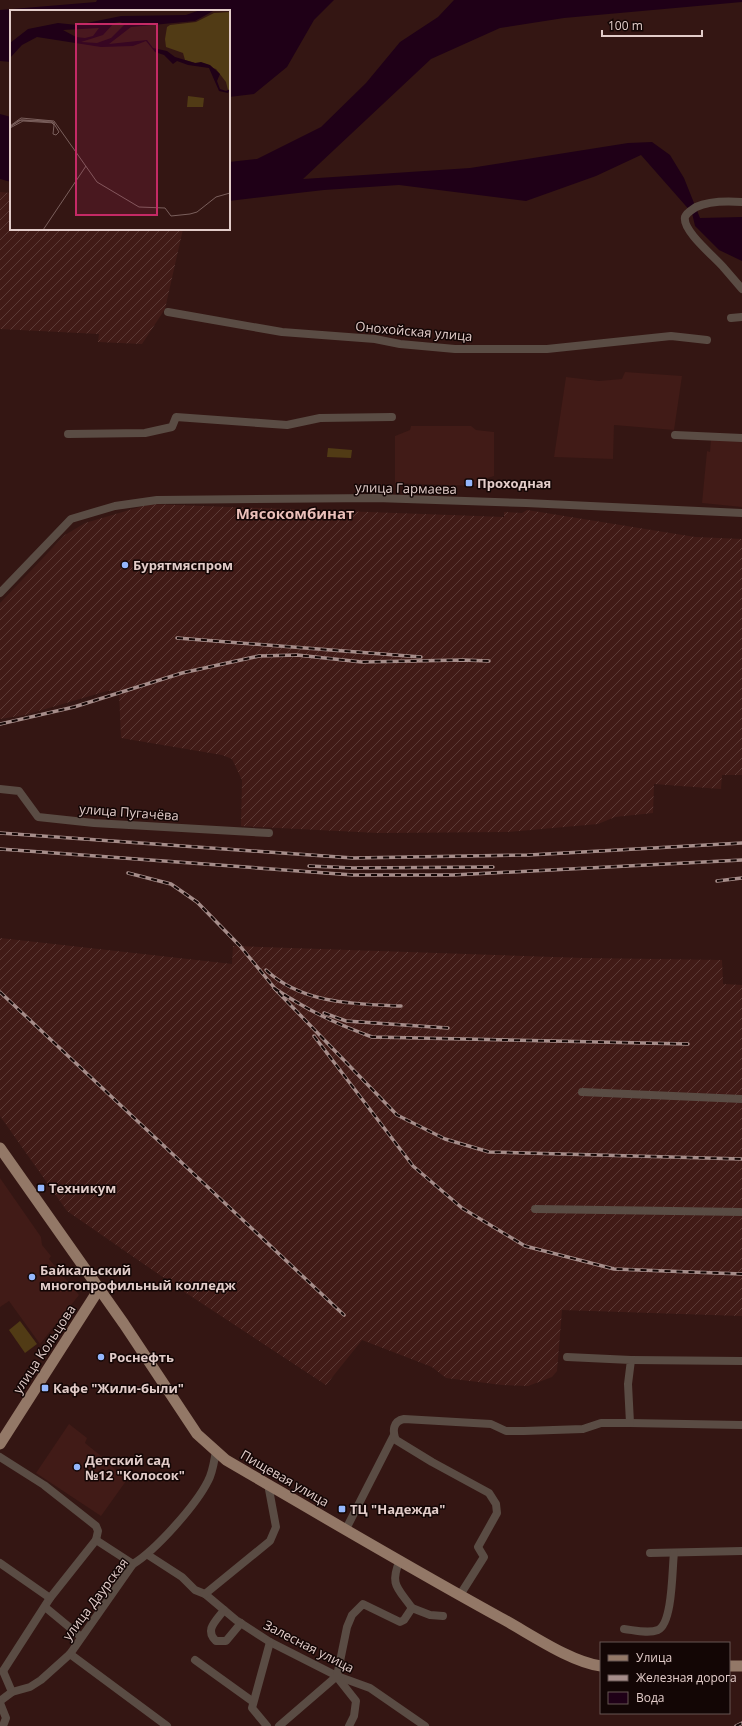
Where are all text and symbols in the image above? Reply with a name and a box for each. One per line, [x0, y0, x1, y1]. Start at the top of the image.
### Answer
inset map [10, 10, 230, 230]
scale bar [602, 12, 702, 38]
text: 100 m [608, 17, 643, 34]
street label: Онохойская улица [355, 317, 473, 345]
place label: Проходная [477, 474, 551, 492]
street label: улица Гармаева [355, 478, 457, 498]
marker: Проходная [464, 478, 474, 488]
district label: Мясокомбинат [236, 503, 354, 523]
place label: Бурятмяспром [133, 556, 233, 574]
marker: Бурятмяспром [120, 560, 130, 570]
street label: улица Пугачёва [79, 800, 179, 824]
place label: Техникум [49, 1179, 116, 1197]
marker: Техникум [36, 1183, 46, 1193]
place label: Байкальский многопрофильный колледж [40, 1261, 237, 1294]
marker: Байкальский многопрофильный колледж [27, 1272, 37, 1282]
street label: улица Кольцова [9, 1301, 79, 1397]
place label: Роснефть [109, 1348, 174, 1366]
marker: Роснефть [96, 1352, 106, 1362]
place label: Кафе "Жили-были" [53, 1379, 184, 1397]
marker: Кафе "Жили-были" [40, 1383, 50, 1393]
street label: Пищевая улица [237, 1445, 333, 1511]
place label: Детский сад №12 "Колосок" [85, 1451, 185, 1484]
marker: Детский сад №12 "Колосок" [72, 1462, 82, 1472]
place label: ТЦ "Надежда" [350, 1500, 445, 1518]
marker: ТЦ "Надежда" [337, 1504, 347, 1514]
street label: улица Даурская [58, 1554, 132, 1644]
street label: Залесная улица [261, 1615, 357, 1677]
legend [600, 1642, 730, 1714]
text: Улица [636, 1649, 672, 1666]
text: Железная дорога [636, 1669, 737, 1686]
text: Вода [636, 1689, 665, 1706]

